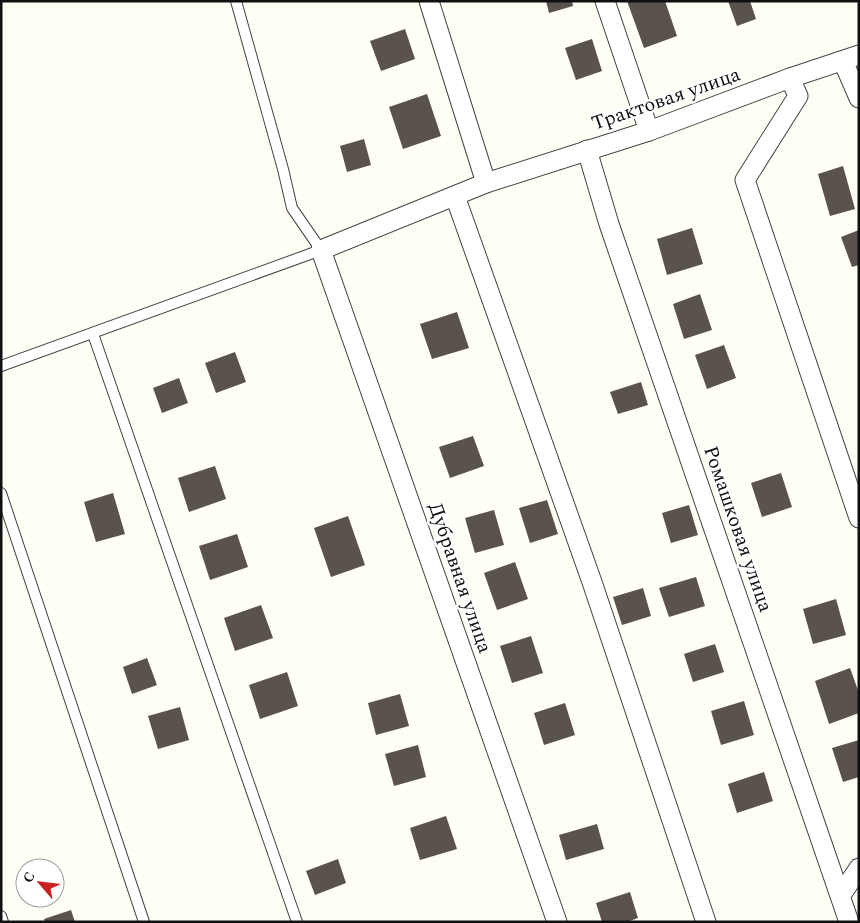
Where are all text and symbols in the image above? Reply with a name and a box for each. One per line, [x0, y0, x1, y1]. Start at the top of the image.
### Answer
street label: Трактовая улица [588, 59, 745, 139]
street label: Ромашковая улица [695, 442, 781, 616]
street label: Дубравная улица [420, 499, 500, 657]
north arrow [15, 858, 65, 908]
text: С [17, 868, 41, 886]

